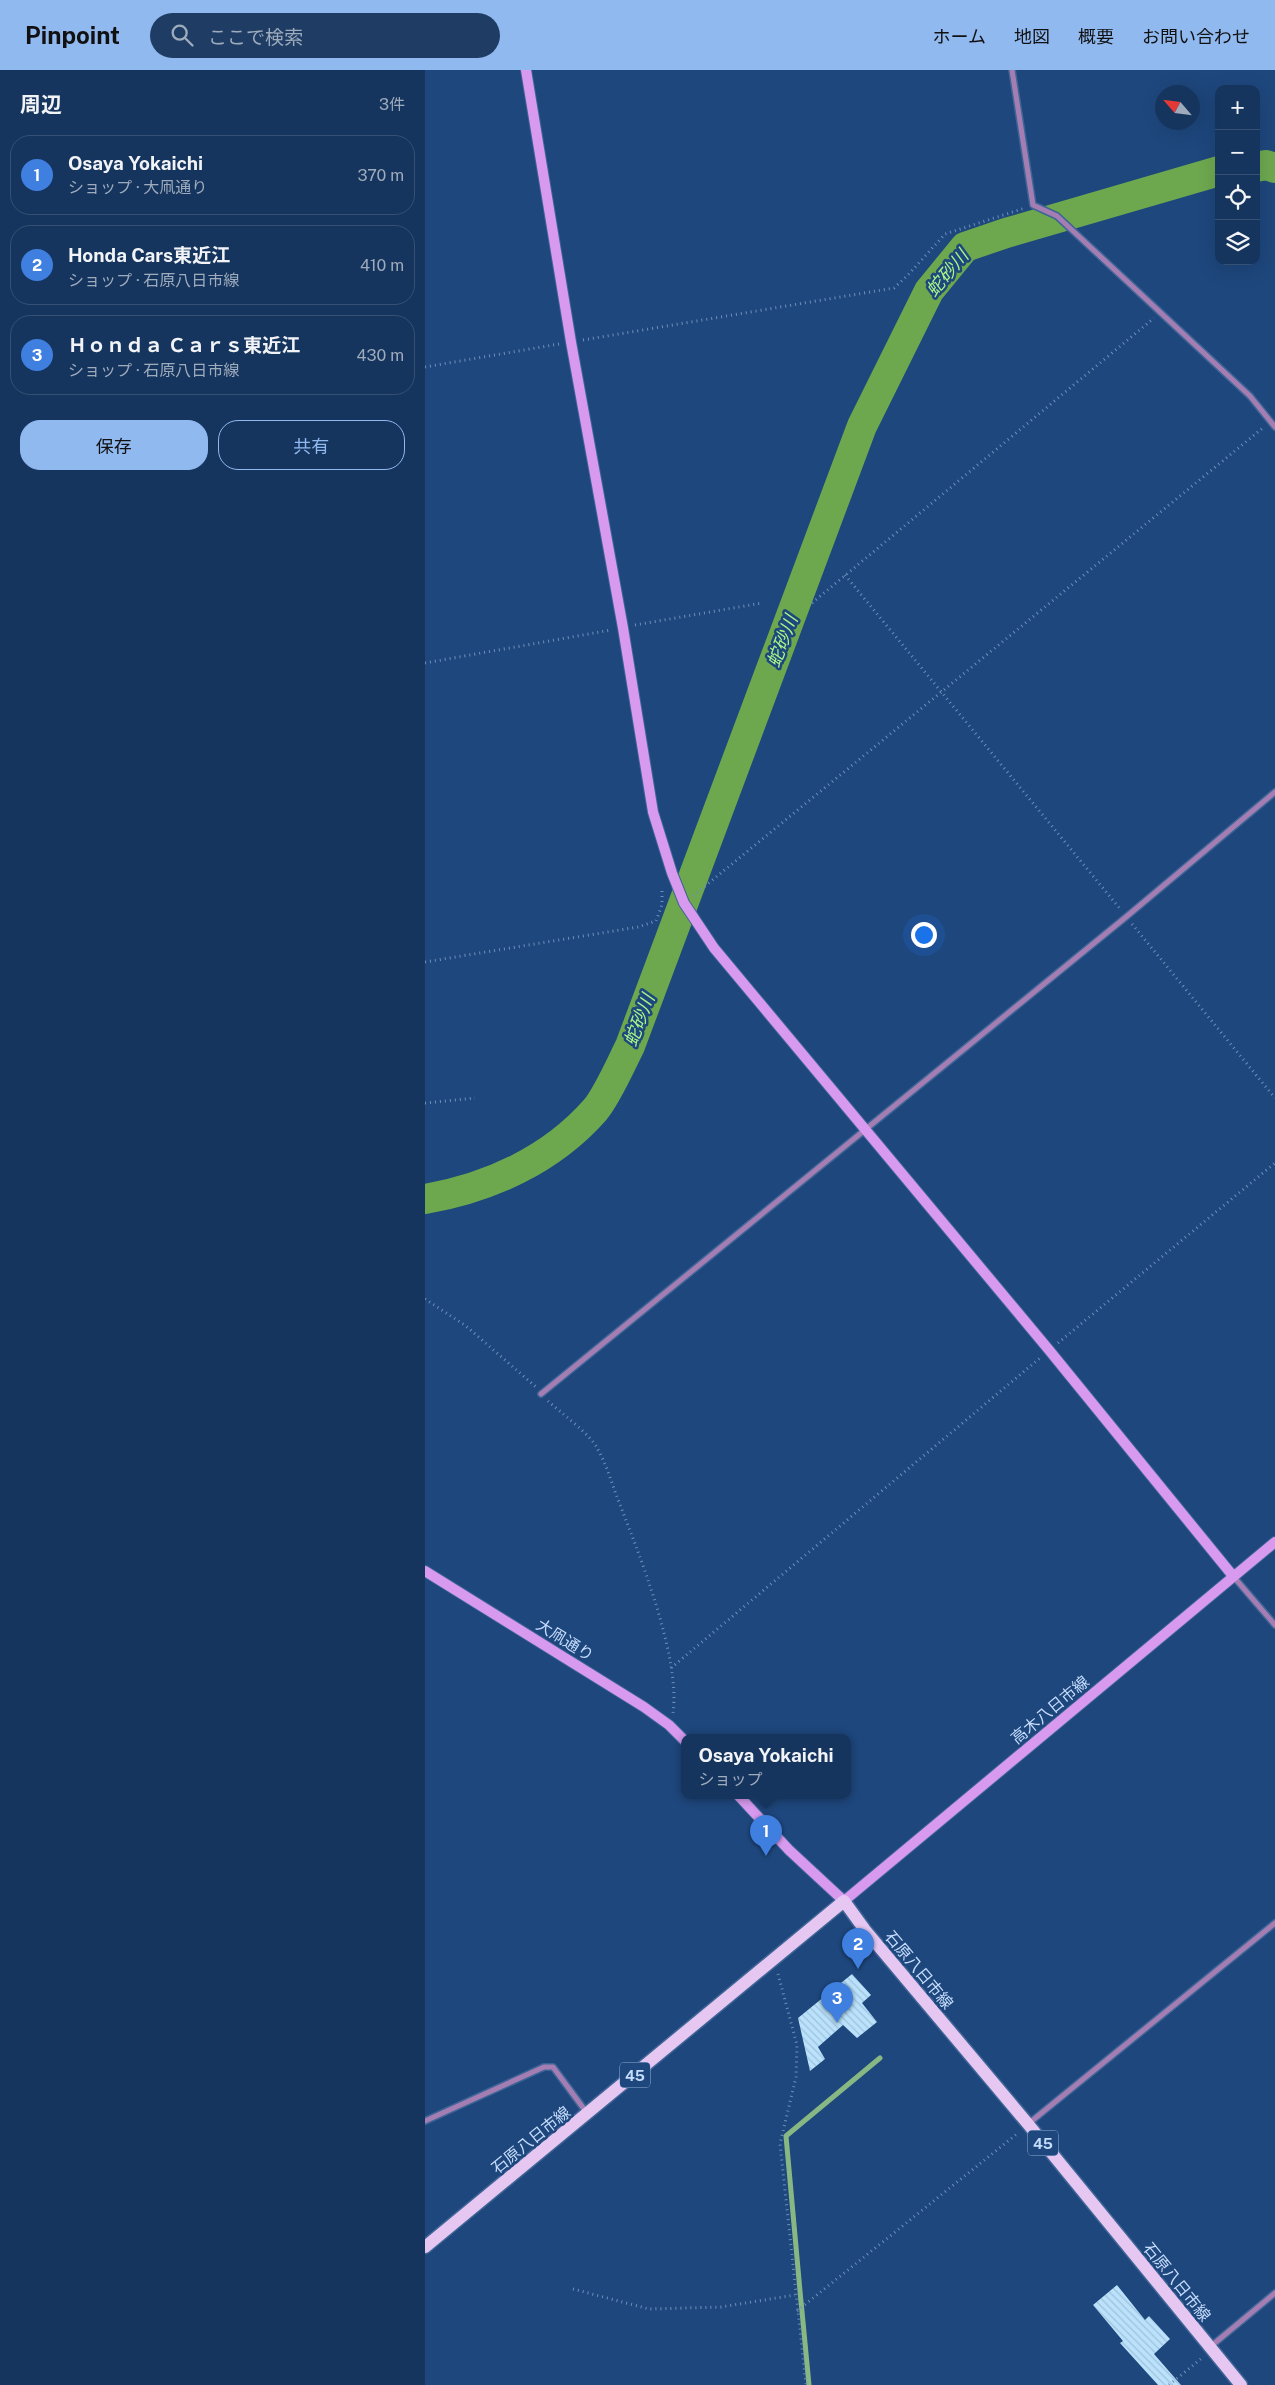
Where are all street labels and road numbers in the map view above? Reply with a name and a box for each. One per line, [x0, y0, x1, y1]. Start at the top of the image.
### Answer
street label: 大凧通り [533, 1615, 597, 1665]
street label: 高木八日市線 [1007, 1672, 1093, 1748]
street label: 石原八日市線 [881, 1927, 957, 2013]
road number: 45 [620, 2062, 650, 2088]
street label: 石原八日市線 [488, 2102, 574, 2178]
road number: 45 [1028, 2130, 1058, 2156]
street label: 石原八日市線 [1139, 2239, 1215, 2325]

